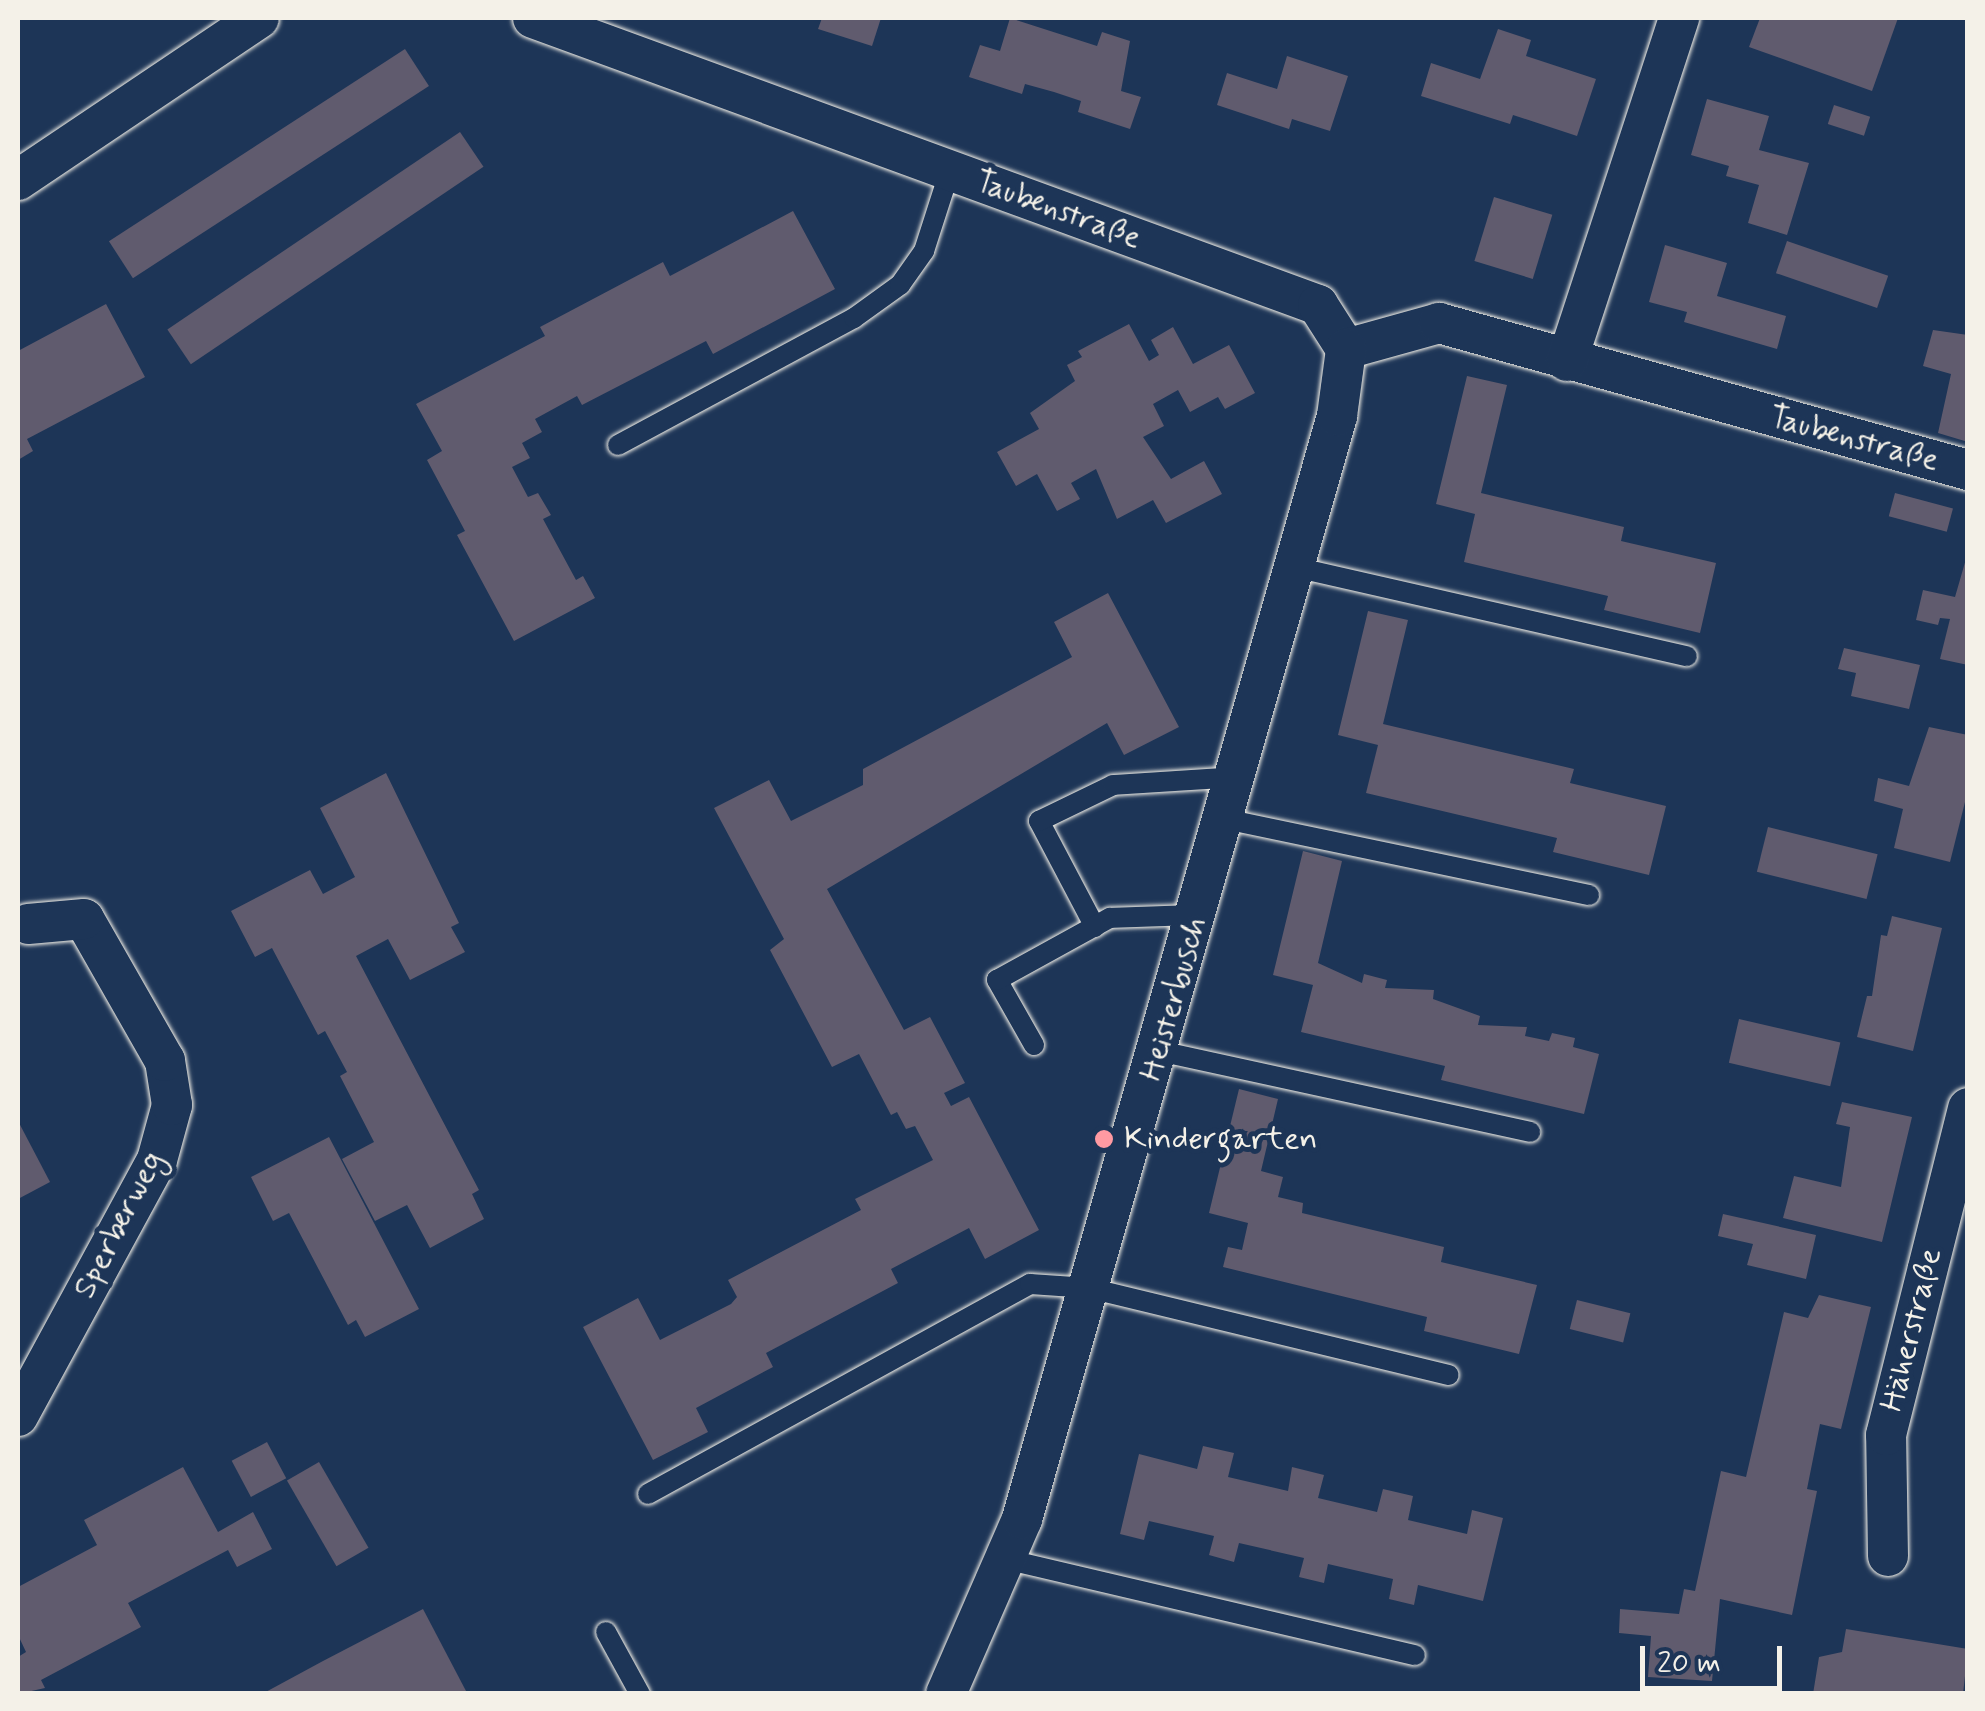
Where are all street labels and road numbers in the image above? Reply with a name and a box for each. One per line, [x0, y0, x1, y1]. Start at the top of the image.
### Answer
street label: Taubenstraße [970, 162, 1146, 258]
street label: Taubenstraße [1765, 398, 1943, 480]
street label: Heisterbusch [1132, 913, 1216, 1085]
street label: Sperberweg [66, 1145, 172, 1305]
street label: Häherstraße [1873, 1244, 1951, 1416]

